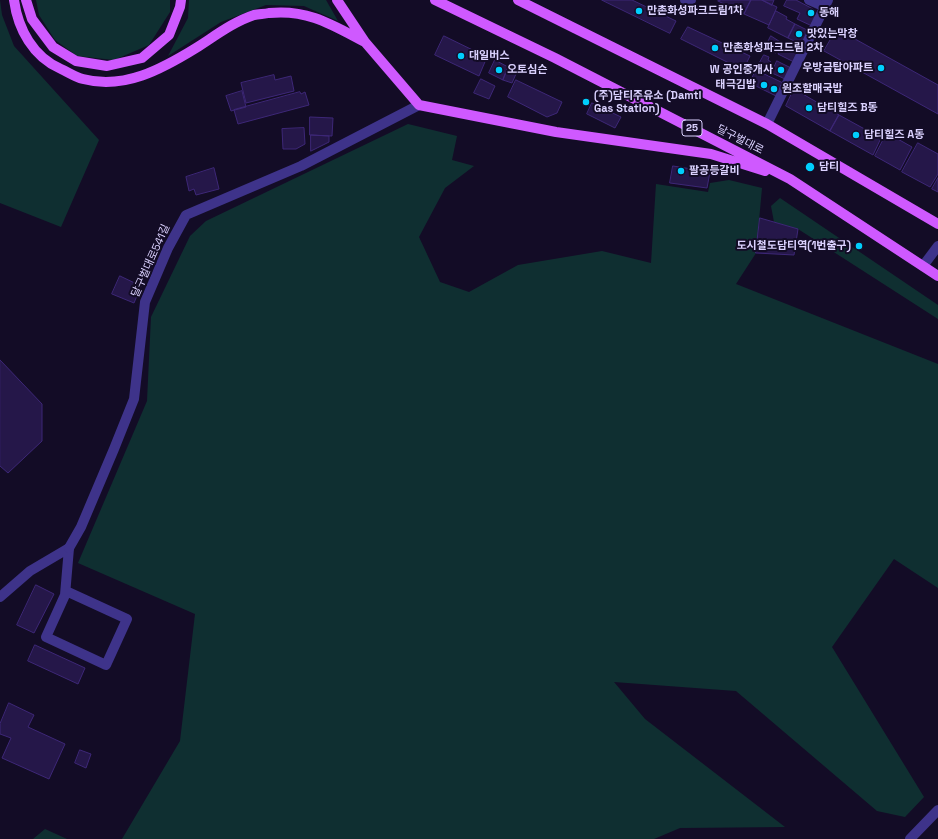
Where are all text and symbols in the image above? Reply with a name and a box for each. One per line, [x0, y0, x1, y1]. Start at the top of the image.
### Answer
place label: 만촌화성파크드림1차 [647, 4, 743, 18]
marker: 만촌화성파크드림1차 [634, 6, 644, 16]
place label: 동해 [819, 6, 839, 20]
marker: 동해 [806, 8, 816, 18]
place label: 맛있는막창 [807, 27, 858, 41]
marker: 맛있는막창 [794, 29, 804, 39]
place label: 만촌화성파크드림 2차 [723, 41, 823, 55]
marker: 만촌화성파크드림 2차 [710, 43, 720, 53]
place label: 대일버스 [469, 49, 509, 63]
marker: 대일버스 [456, 51, 466, 61]
place label: 우방금탑아파트 [802, 61, 873, 75]
place label: 오토심슨 [507, 63, 547, 77]
place label: W 공인중개사 [710, 63, 773, 77]
marker: 우방금탑아파트 [876, 63, 886, 73]
marker: 오토심슨 [494, 65, 504, 75]
marker: W 공인중개사 [776, 65, 786, 75]
place label: 태극김밥 [716, 78, 756, 92]
marker: 태극김밥 [759, 80, 769, 90]
place label: 원조할매국밥 [782, 82, 843, 96]
marker: 원조할매국밥 [769, 84, 779, 94]
place label: (주)담티주유소 (Damti Gas Station) [594, 89, 701, 115]
marker: (주)담티주유소 (Damti Gas Station) [581, 97, 591, 107]
place label: 담티힐즈 B동 [817, 101, 878, 115]
marker: 담티힐즈 B동 [804, 103, 814, 113]
road number: 25 [682, 120, 702, 136]
street label: 달구벌대로 [714, 123, 766, 157]
place label: 담티힐즈 A동 [864, 128, 924, 142]
marker: 담티힐즈 A동 [851, 130, 861, 140]
place label: 담티 [819, 160, 839, 174]
marker: 담티 [804, 161, 816, 173]
place label: 팔공등갈비 [689, 164, 740, 178]
marker: 팔공등갈비 [676, 166, 686, 176]
street label: 달구벌대로541길 [129, 222, 173, 300]
place label: 도시철도담티역(1번출구) [736, 239, 851, 253]
marker: 도시철도담티역(1번출구) [854, 241, 864, 251]

